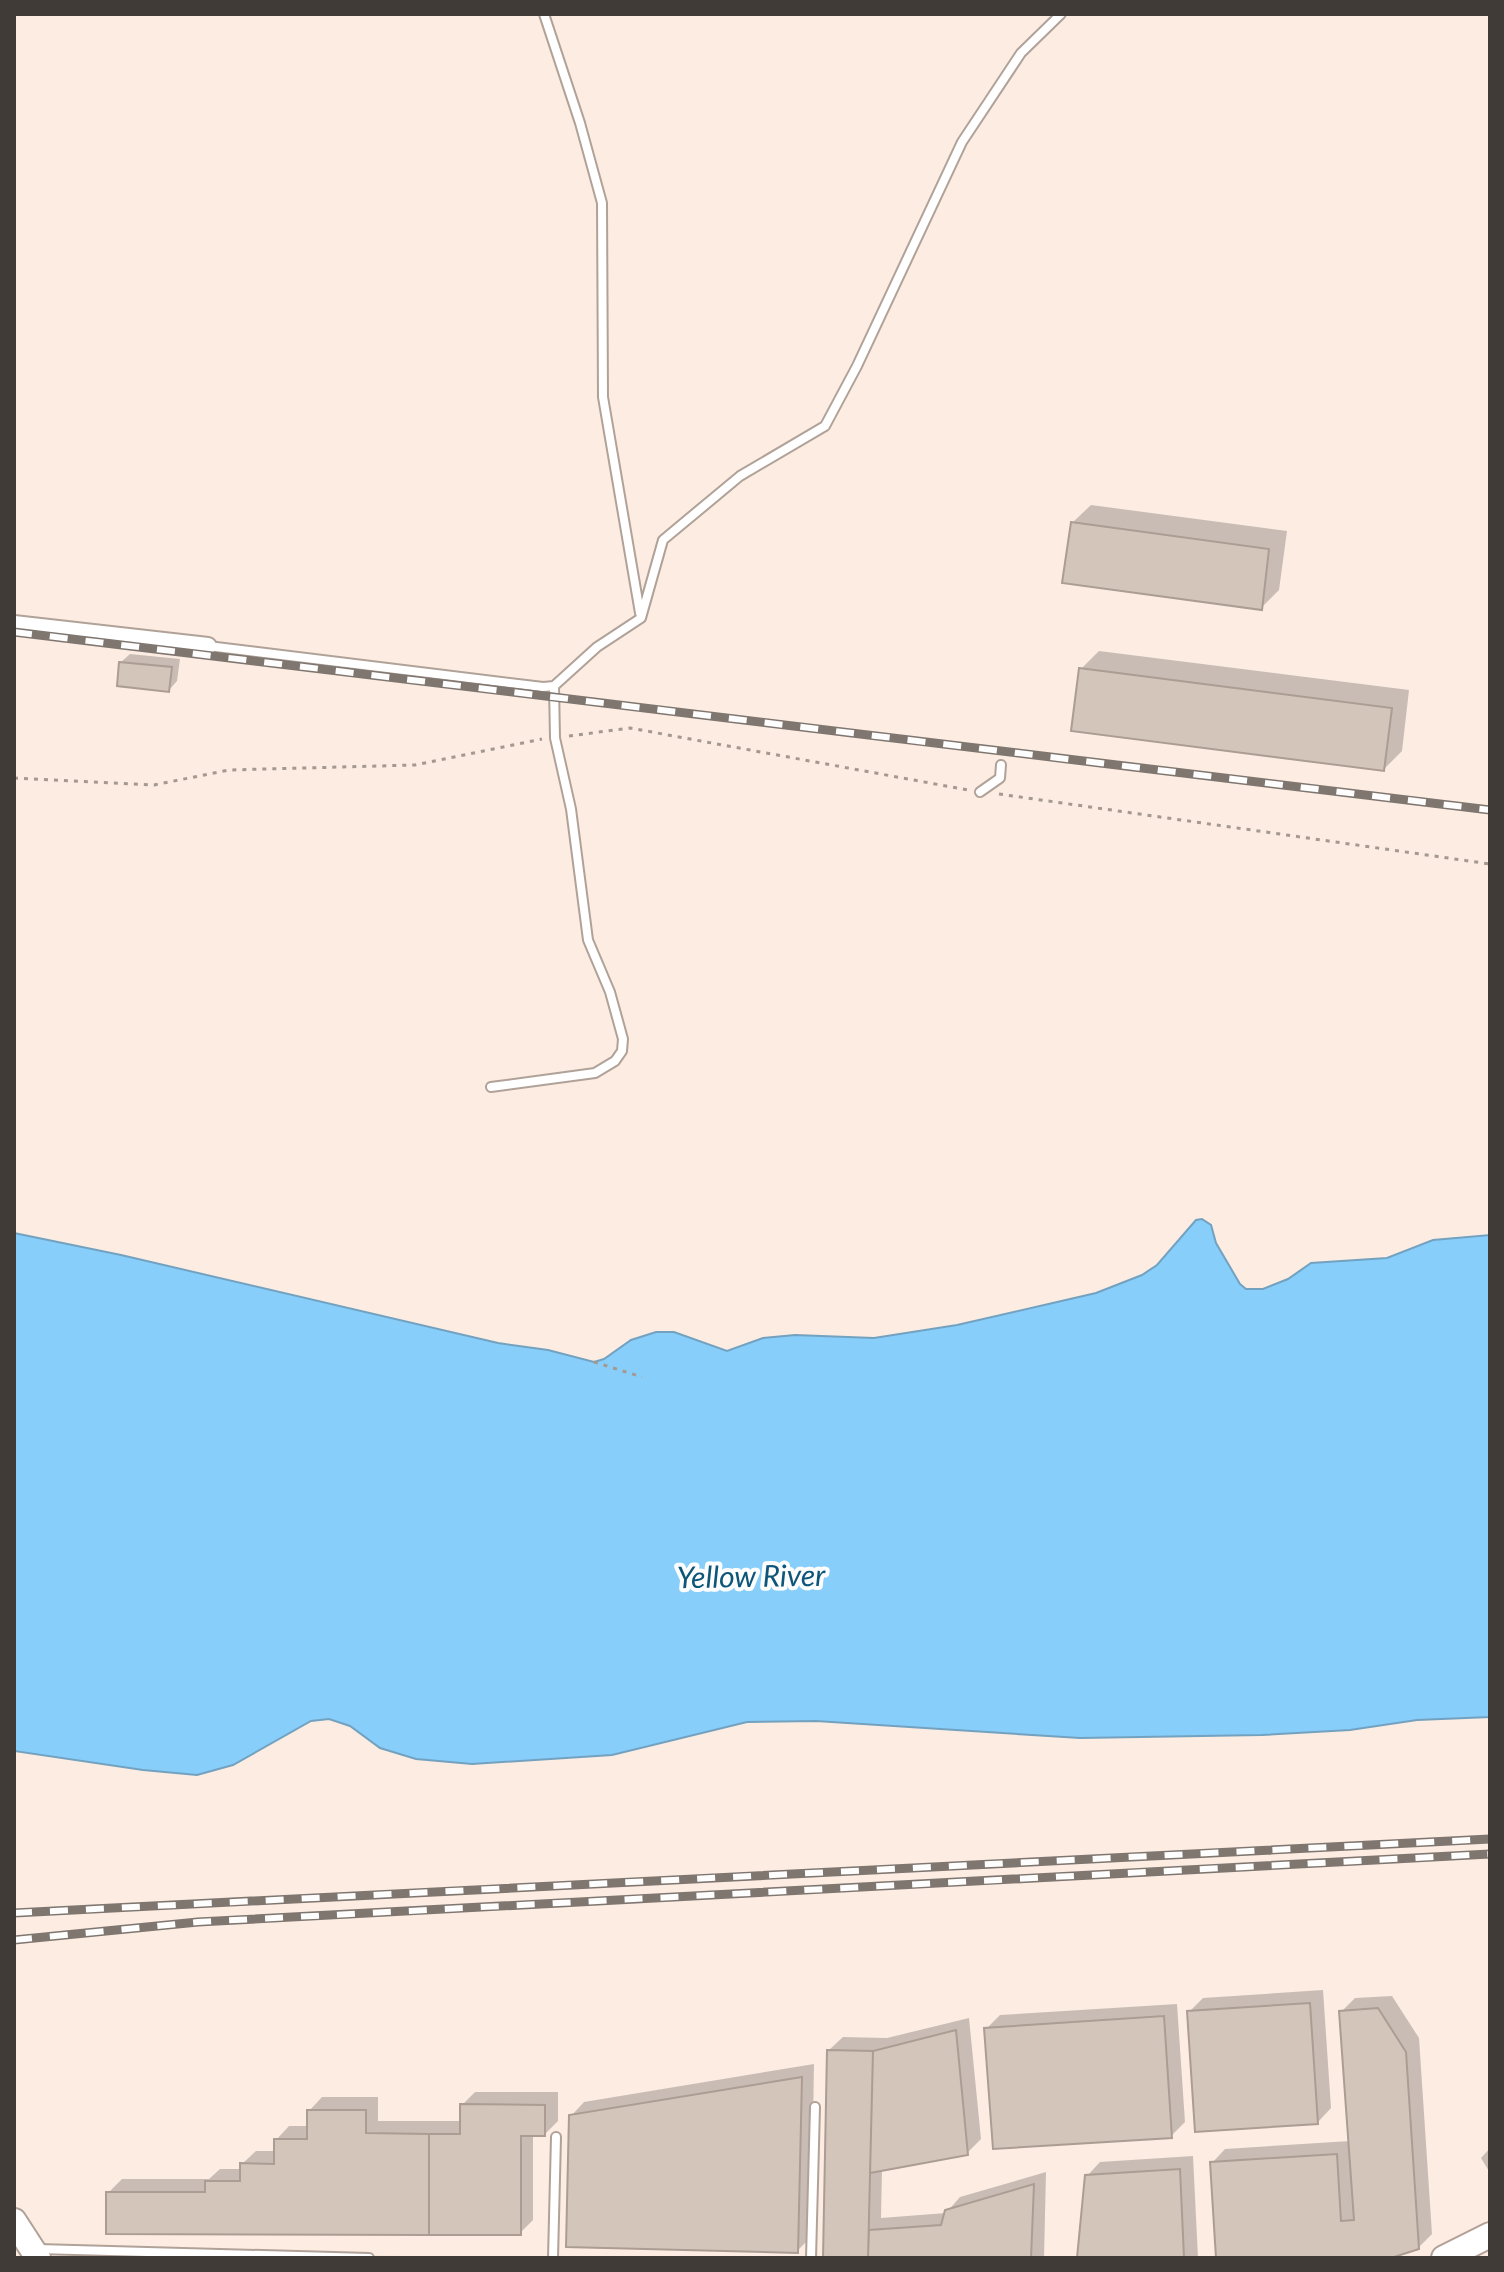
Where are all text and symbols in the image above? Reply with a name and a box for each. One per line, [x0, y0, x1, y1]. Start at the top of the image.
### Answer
water label: Yellow River [676, 1556, 826, 1594]

